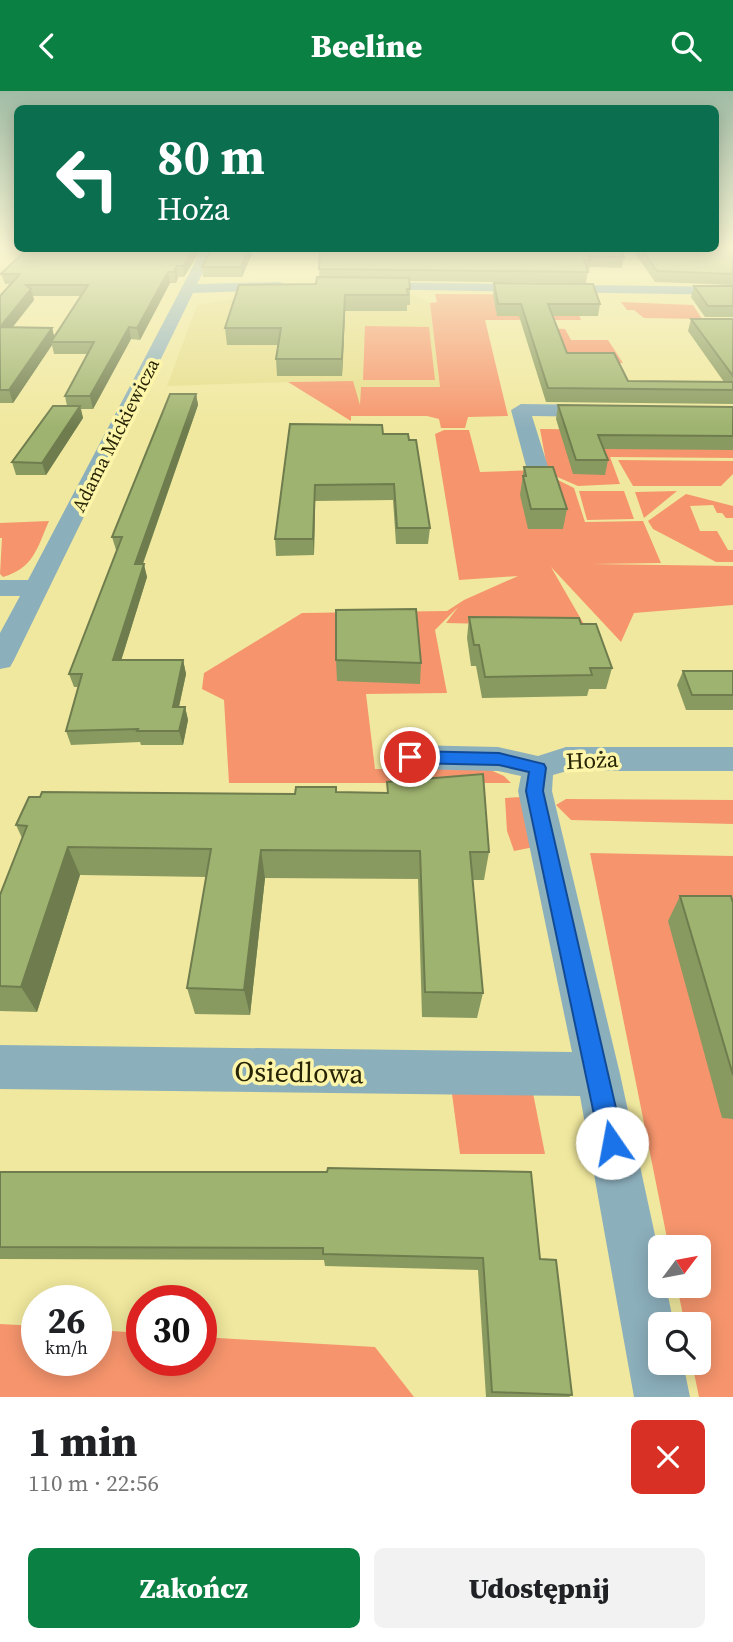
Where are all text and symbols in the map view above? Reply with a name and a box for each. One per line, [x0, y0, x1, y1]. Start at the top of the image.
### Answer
text: Beeline [311, 24, 422, 68]
icon: back [28, 27, 66, 65]
icon: search [667, 27, 705, 65]
text: 80 m [157, 123, 265, 190]
icon: left [42, 133, 133, 224]
text: Hoża [157, 187, 230, 231]
street label: Adama Mickiewicza [65, 354, 165, 516]
pin [380, 727, 440, 787]
icon: arrive [391, 738, 429, 776]
street label: Hoża [565, 743, 619, 777]
street label: Osiedlowa [234, 1052, 365, 1092]
position arrow [575, 1106, 649, 1180]
north arrow [648, 1235, 710, 1299]
map controls [648, 1235, 711, 1375]
speed limit sign: 30 [126, 1285, 217, 1376]
text: 26 [48, 1297, 85, 1345]
button: search [648, 1312, 711, 1375]
text: km/h [45, 1335, 88, 1360]
text: 1 min [28, 1412, 138, 1470]
button: close [631, 1420, 705, 1494]
text: 110 m · 22:56 [28, 1467, 159, 1499]
button: Zakończ [28, 1548, 360, 1628]
button: Udostępnij [374, 1548, 705, 1628]

